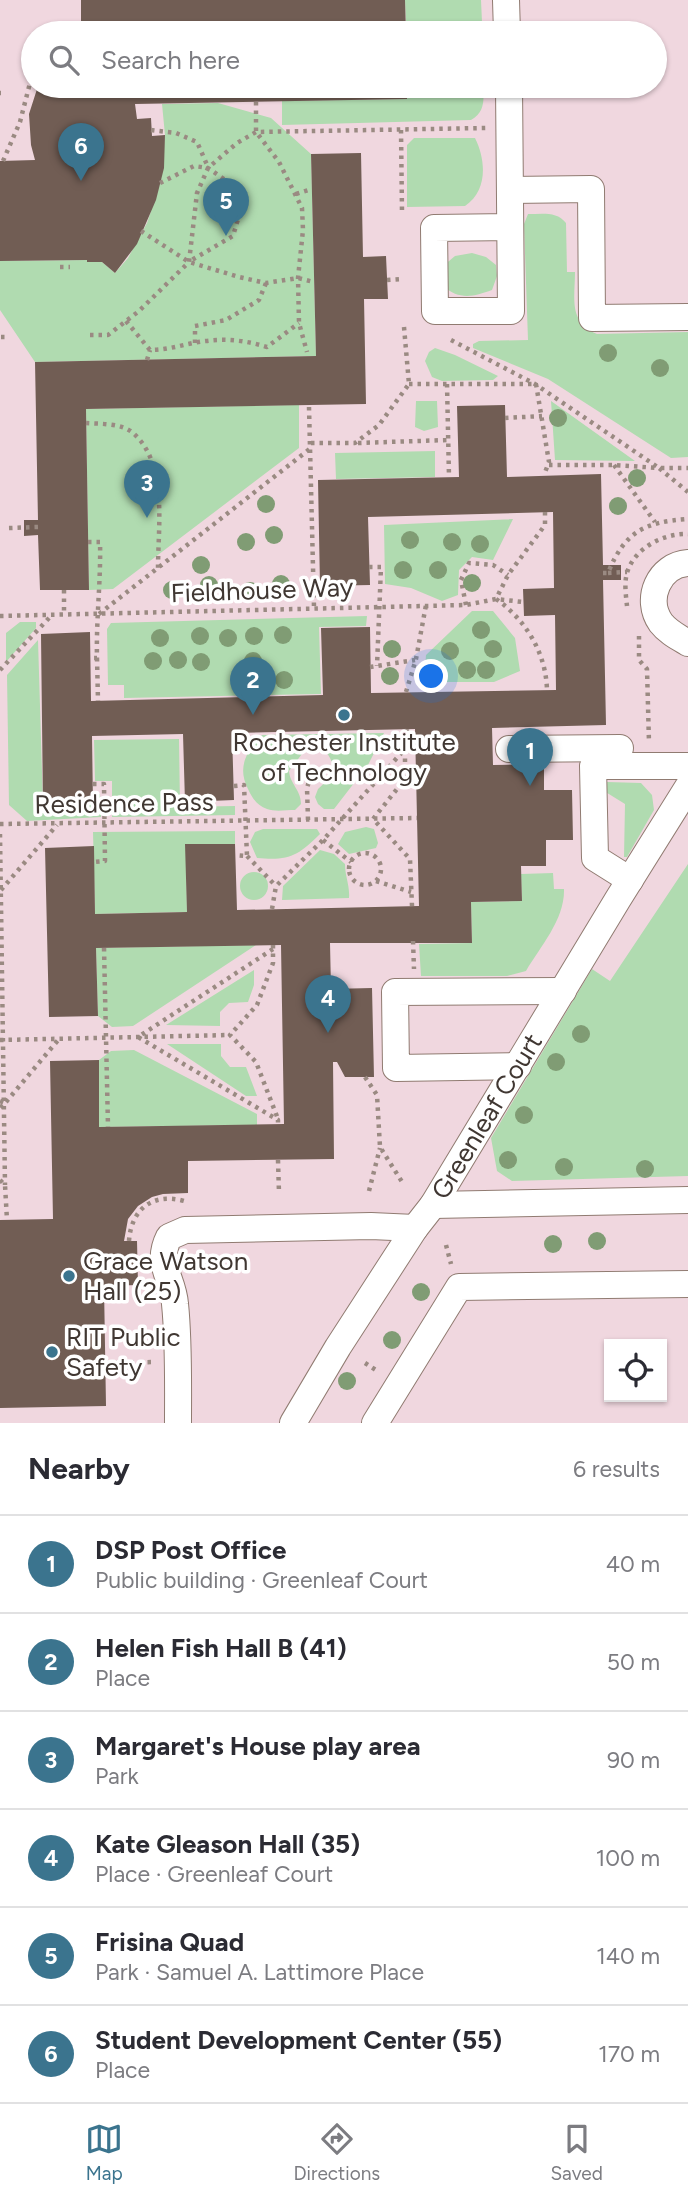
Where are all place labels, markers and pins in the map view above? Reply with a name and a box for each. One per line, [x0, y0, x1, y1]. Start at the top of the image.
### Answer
pin: 6 [58, 123, 104, 181]
pin: 5 [203, 178, 249, 236]
pin: 3 [124, 460, 170, 518]
pin: 2 [230, 657, 276, 715]
marker: Rochester Institute of Technology [336, 707, 352, 723]
place label: Rochester Institute of Technology [232, 726, 456, 788]
pin: 1 [507, 728, 553, 786]
pin: 4 [305, 975, 351, 1033]
place label: Grace Watson Hall (25) [83, 1245, 248, 1307]
marker: Grace Watson Hall (25) [61, 1268, 77, 1284]
place label: RIT Public Safety [66, 1321, 181, 1383]
marker: RIT Public Safety [44, 1344, 60, 1360]

